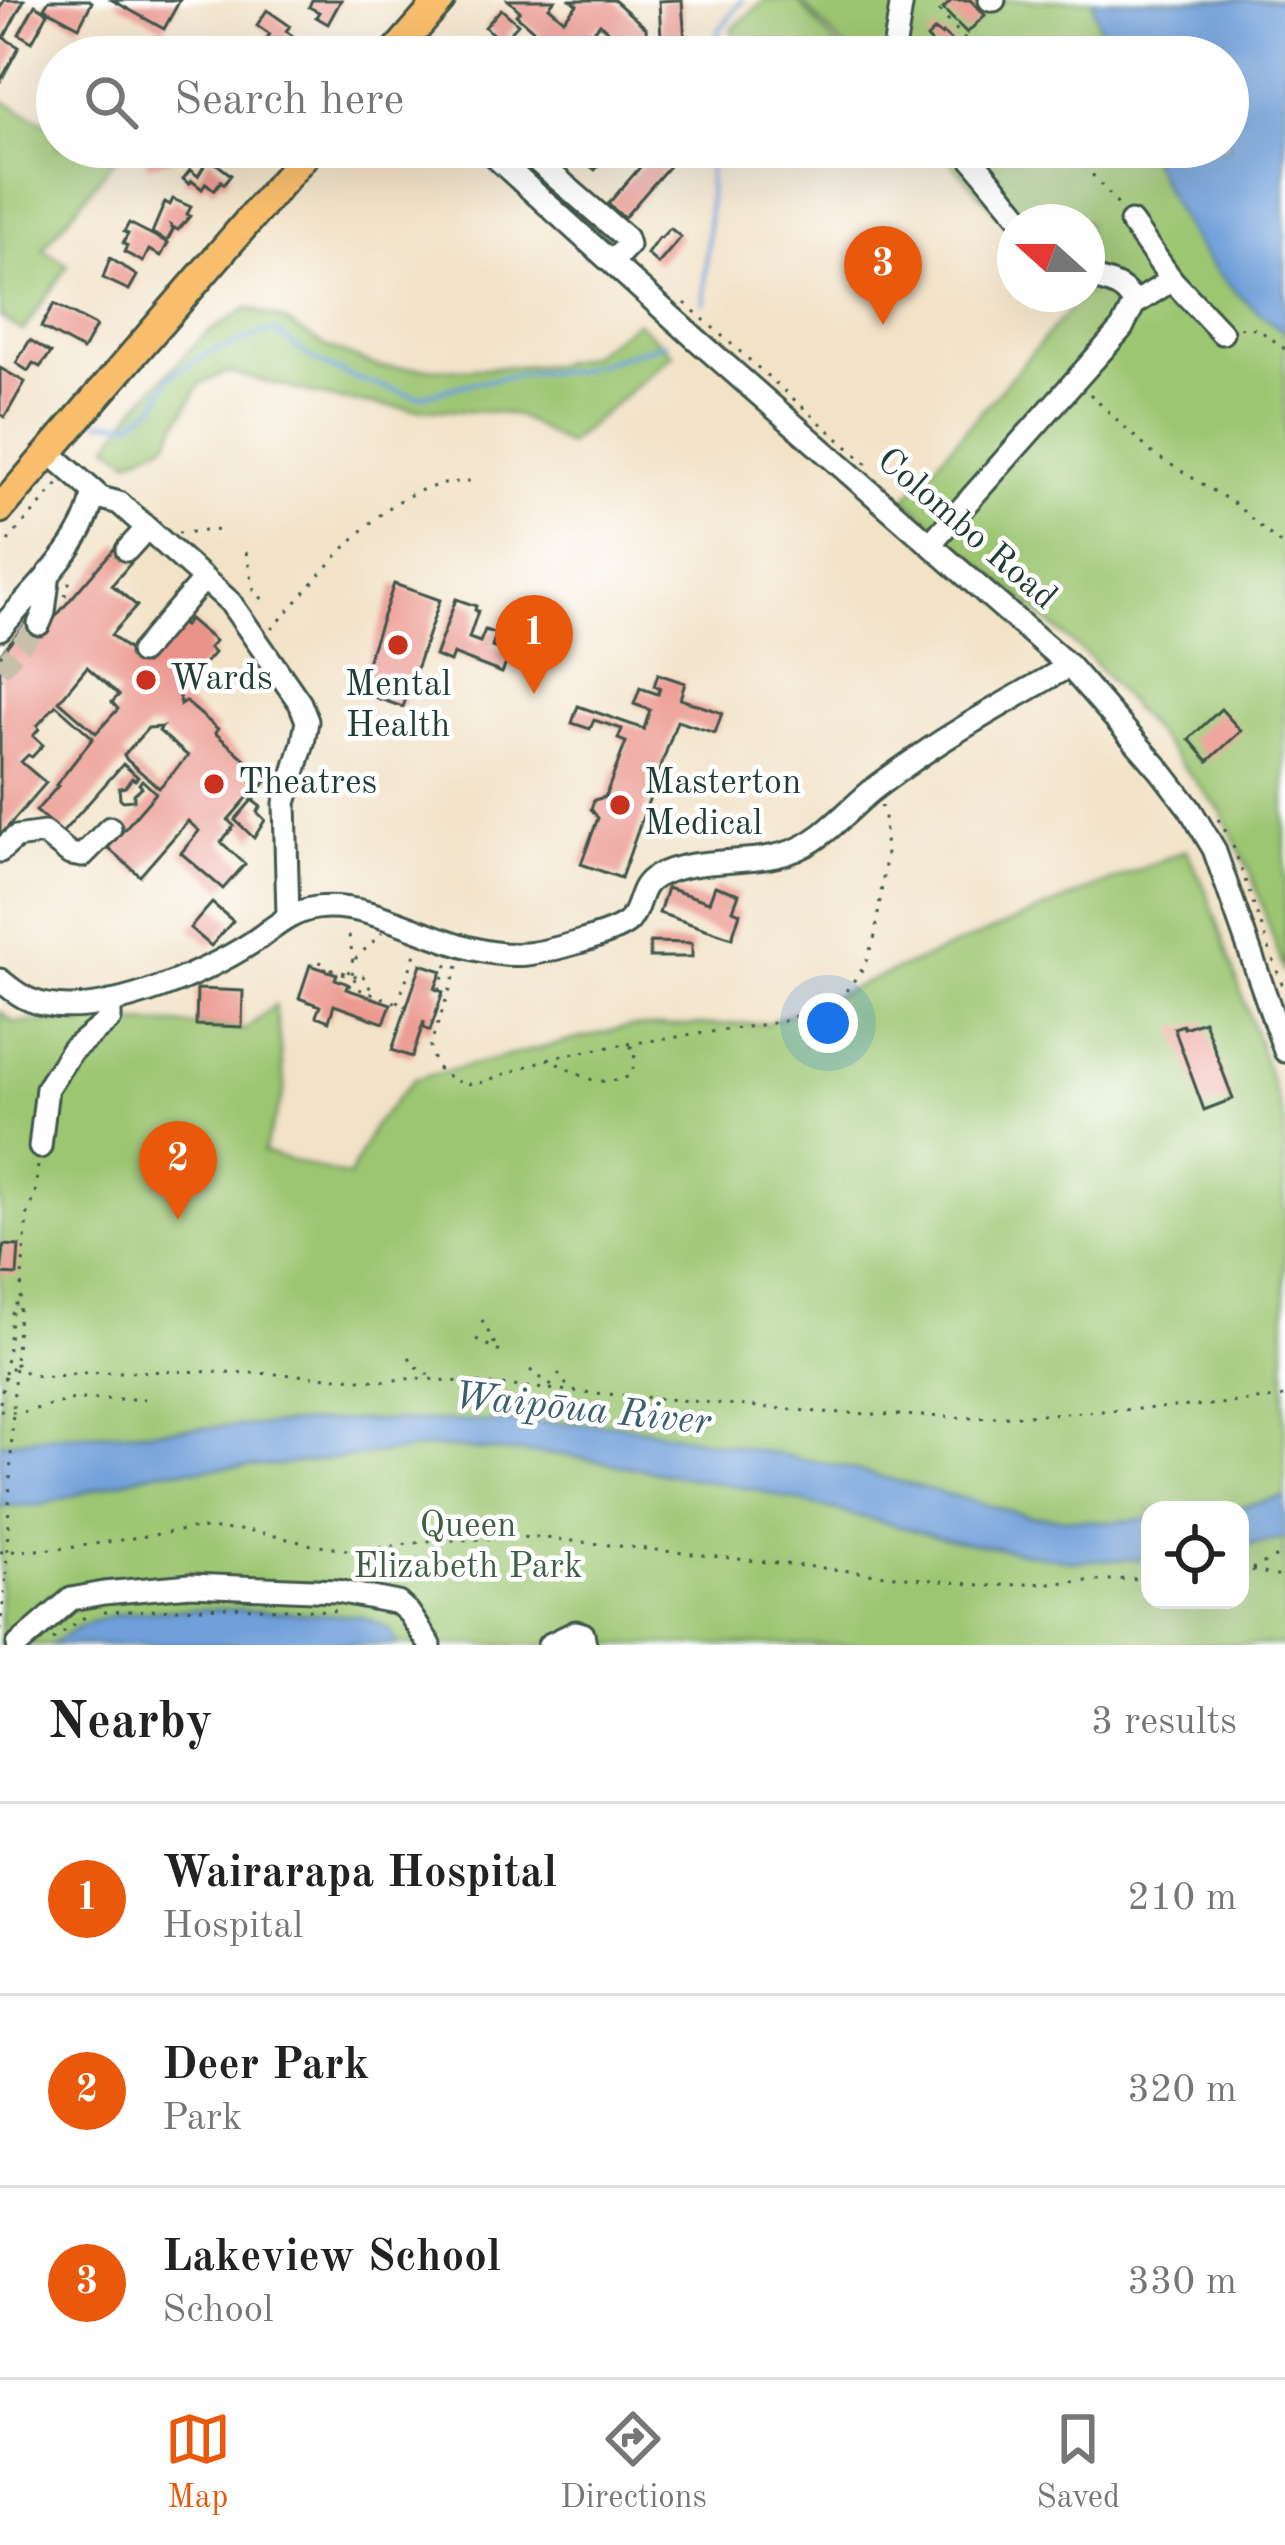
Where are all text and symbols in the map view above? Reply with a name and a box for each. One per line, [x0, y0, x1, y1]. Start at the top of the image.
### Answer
search box [36, 36, 1249, 168]
icon: search [78, 69, 144, 135]
text: Search here [174, 79, 404, 124]
north arrow [997, 204, 1105, 312]
pin: 3 [844, 226, 922, 325]
street label: Colombo Road [869, 443, 1063, 617]
pin: 1 [495, 595, 573, 694]
marker: Mental Health [385, 632, 411, 658]
place label: Wards [170, 662, 273, 698]
marker: Wards [133, 667, 159, 693]
place label: Mental Health [345, 668, 451, 745]
place label: Theatres [238, 766, 377, 802]
place label: Masterton Medical [644, 766, 801, 843]
marker: Theatres [201, 771, 227, 797]
marker: Masterton Medical [607, 792, 633, 818]
your location [798, 993, 858, 1053]
pin: 2 [139, 1121, 217, 1220]
water label: Waipōua River [451, 1377, 714, 1443]
map controls [1141, 1501, 1249, 1609]
button: locate [1141, 1501, 1249, 1609]
park label: Queen Elizabeth Park [353, 1509, 583, 1586]
text: Nearby [48, 1698, 213, 1749]
text: 3 results [1091, 1703, 1237, 1742]
text: Wairarapa Hospital [162, 1852, 557, 1897]
text: 1 [76, 1879, 98, 1918]
text: 210 m [1127, 1879, 1237, 1918]
text: Hospital [162, 1907, 303, 1946]
text: Deer Park [162, 2044, 369, 2089]
text: 2 [76, 2071, 98, 2110]
text: 320 m [1127, 2071, 1237, 2110]
text: Park [162, 2099, 242, 2138]
text: Lakeview School [162, 2236, 501, 2281]
text: 3 [76, 2263, 98, 2302]
text: 330 m [1127, 2263, 1237, 2302]
text: School [162, 2291, 274, 2330]
tab: Map [165, 2406, 231, 2519]
tab: Directions [560, 2406, 707, 2519]
tab: Saved [1036, 2406, 1120, 2519]

